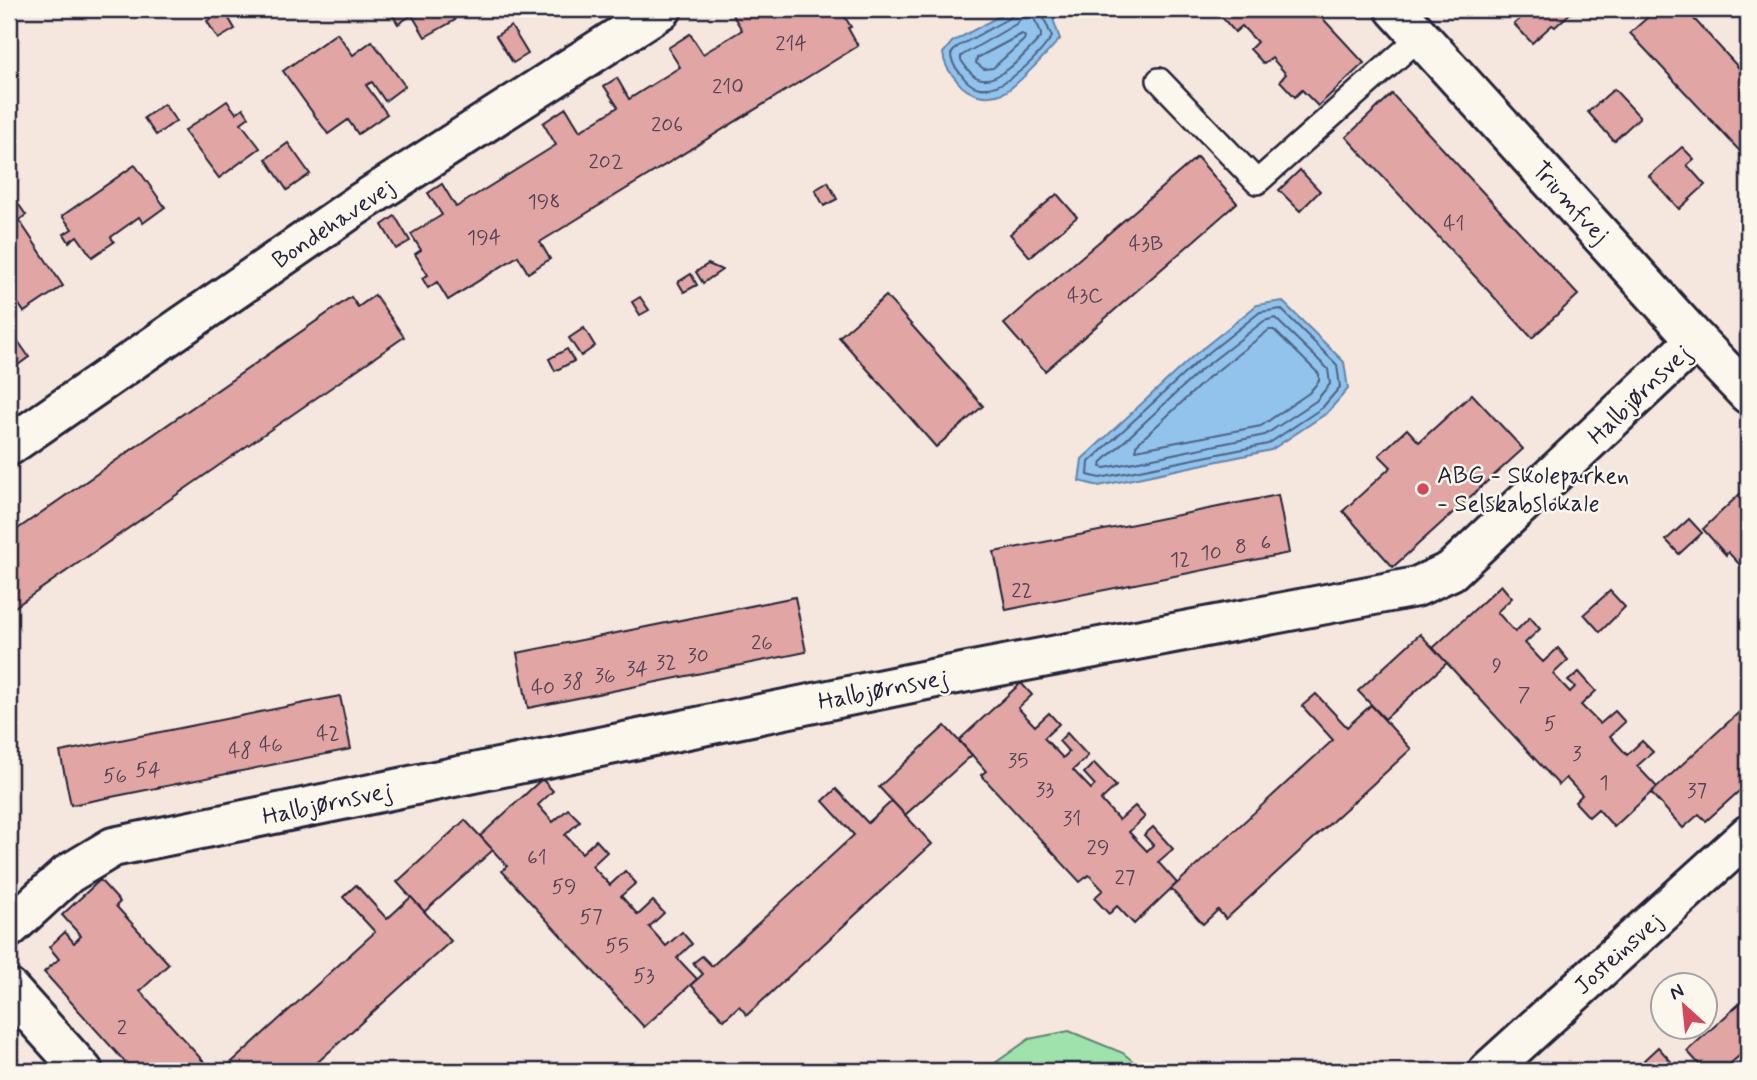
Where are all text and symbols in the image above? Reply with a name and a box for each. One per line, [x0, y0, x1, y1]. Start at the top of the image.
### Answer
house number: 214 [775, 30, 807, 58]
house number: 210 [712, 73, 744, 101]
house number: 206 [651, 111, 683, 139]
house number: 202 [589, 148, 623, 176]
street label: Triumfvej [1525, 155, 1615, 251]
street label: Bondehavevej [267, 172, 401, 277]
house number: 198 [527, 188, 561, 216]
house number: 41 [1443, 210, 1465, 238]
house number: 194 [467, 224, 501, 252]
house number: 43B [1129, 230, 1163, 258]
house number: 43C [1067, 282, 1103, 310]
street label: Halbjørnsvej [1582, 338, 1698, 452]
place label: ABG - Skoleparken - Selskabslokale [1437, 461, 1629, 520]
marker: ABG - Skoleparken - Selskabslokale [1415, 481, 1431, 497]
house number: 6 [1261, 529, 1271, 557]
house number: 8 [1235, 533, 1247, 561]
house number: 10 [1200, 539, 1222, 567]
house number: 12 [1170, 546, 1190, 574]
house number: 22 [1011, 577, 1033, 605]
house number: 26 [751, 629, 773, 657]
house number: 30 [687, 642, 709, 670]
house number: 32 [656, 649, 676, 677]
house number: 9 [1492, 652, 1502, 680]
house number: 34 [626, 655, 648, 683]
house number: 36 [594, 662, 616, 690]
street label: Halbjørnsvej [816, 663, 951, 718]
house number: 38 [563, 668, 584, 696]
house number: 40 [531, 674, 555, 702]
house number: 7 [1518, 681, 1531, 709]
house number: 5 [1544, 710, 1556, 738]
house number: 42 [316, 720, 340, 748]
house number: 46 [259, 731, 283, 759]
house number: 48 [228, 737, 252, 765]
house number: 3 [1572, 740, 1582, 768]
house number: 35 [1008, 747, 1028, 775]
house number: 54 [135, 756, 161, 784]
house number: 56 [103, 762, 127, 790]
house number: 1 [1599, 769, 1609, 797]
street label: Halbjørnsvej [260, 776, 395, 833]
house number: 33 [1036, 776, 1054, 804]
house number: 37 [1687, 777, 1707, 805]
house number: 31 [1063, 805, 1081, 833]
house number: 29 [1087, 834, 1109, 862]
house number: 61 [527, 844, 547, 872]
house number: 27 [1115, 864, 1135, 892]
house number: 59 [551, 873, 577, 901]
house number: 57 [579, 903, 603, 931]
street label: Josteinsvej [1568, 906, 1670, 1002]
house number: 55 [605, 932, 629, 960]
house number: 53 [633, 962, 655, 990]
north arrow [1648, 972, 1718, 1042]
text: N [1666, 978, 1688, 1006]
house number: 2 [117, 1014, 127, 1042]

